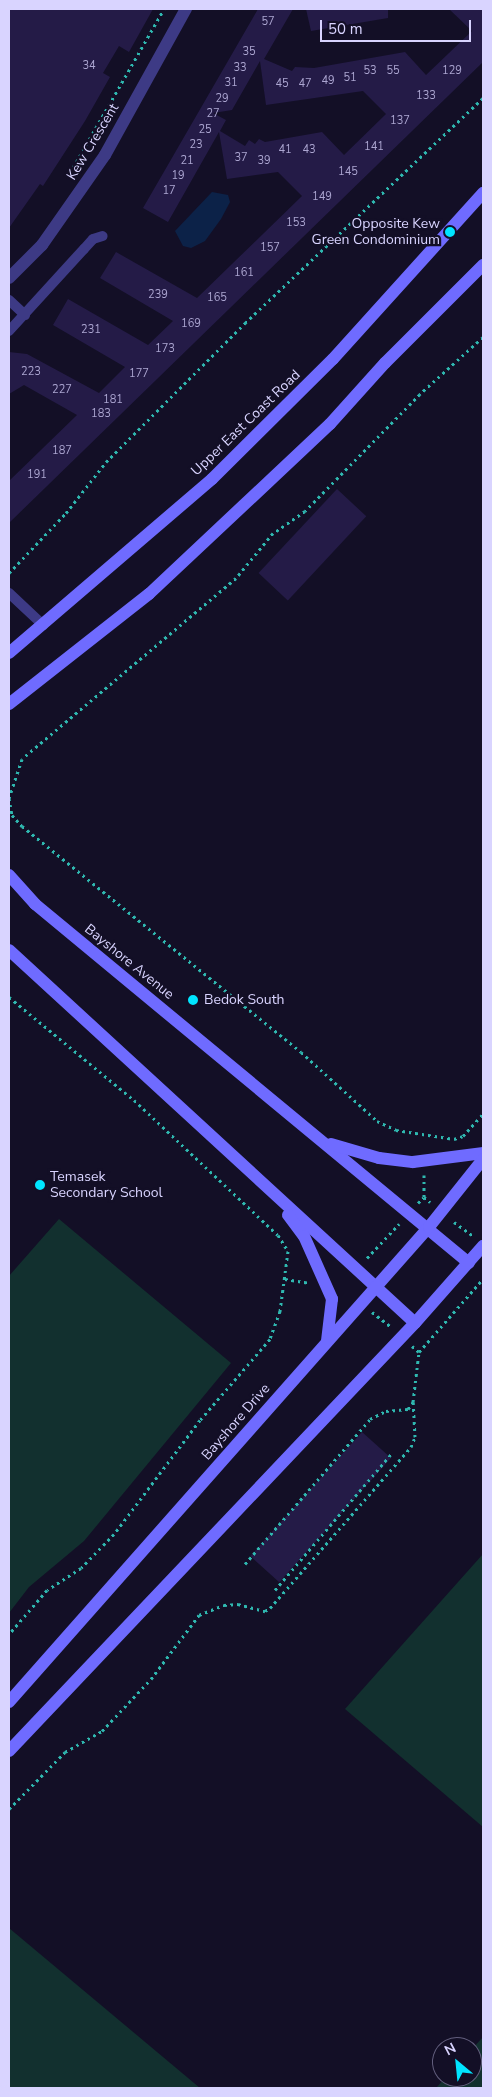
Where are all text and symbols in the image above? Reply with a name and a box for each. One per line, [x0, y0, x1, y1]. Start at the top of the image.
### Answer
scale bar [322, 10, 473, 42]
house number: 57 [261, 15, 275, 29]
text: 50 m [328, 19, 363, 39]
house number: 35 [242, 45, 256, 59]
house number: 34 [82, 59, 96, 73]
house number: 33 [233, 61, 247, 75]
house number: 53 [363, 64, 377, 78]
house number: 55 [386, 64, 400, 78]
house number: 129 [442, 64, 462, 78]
house number: 51 [343, 71, 357, 85]
house number: 49 [321, 74, 335, 88]
house number: 31 [224, 76, 238, 90]
house number: 45 [275, 77, 289, 91]
house number: 47 [298, 77, 312, 91]
house number: 133 [416, 89, 436, 103]
house number: 29 [215, 92, 229, 106]
street label: Kew Crescent [64, 101, 122, 183]
house number: 27 [206, 107, 220, 121]
house number: 137 [390, 114, 410, 128]
house number: 25 [198, 123, 212, 137]
house number: 23 [189, 138, 203, 152]
house number: 141 [364, 140, 384, 154]
house number: 41 [278, 143, 292, 157]
house number: 43 [302, 143, 316, 157]
house number: 37 [234, 151, 248, 165]
house number: 21 [180, 154, 194, 168]
house number: 39 [257, 154, 271, 168]
house number: 145 [338, 165, 358, 179]
house number: 19 [171, 169, 185, 183]
house number: 17 [162, 184, 176, 198]
house number: 149 [312, 190, 332, 204]
house number: 153 [286, 216, 306, 230]
place label: Opposite Kew Green Condominium [312, 216, 440, 248]
marker: Opposite Kew Green Condominium [444, 226, 456, 238]
house number: 157 [260, 241, 280, 255]
house number: 161 [234, 266, 254, 280]
house number: 239 [148, 288, 168, 302]
house number: 165 [207, 291, 227, 305]
house number: 169 [181, 317, 201, 331]
house number: 231 [81, 323, 101, 337]
house number: 173 [155, 342, 175, 356]
house number: 223 [21, 365, 41, 379]
house number: 177 [129, 367, 149, 381]
street label: Upper East Coast Road [188, 367, 304, 479]
house number: 227 [52, 383, 72, 397]
house number: 181 [103, 393, 123, 407]
house number: 183 [91, 407, 111, 421]
house number: 187 [52, 444, 72, 458]
house number: 191 [27, 468, 47, 482]
street label: Bayshore Avenue [81, 921, 177, 1003]
place label: Bedok South [204, 992, 285, 1008]
marker: Bedok South [186, 993, 200, 1007]
place label: Temasek Secondary School [50, 1169, 163, 1202]
marker: Temasek Secondary School [34, 1179, 46, 1191]
street label: Bayshore Drive [198, 1380, 274, 1464]
north arrow [432, 2037, 482, 2087]
text: N [441, 2038, 459, 2060]

